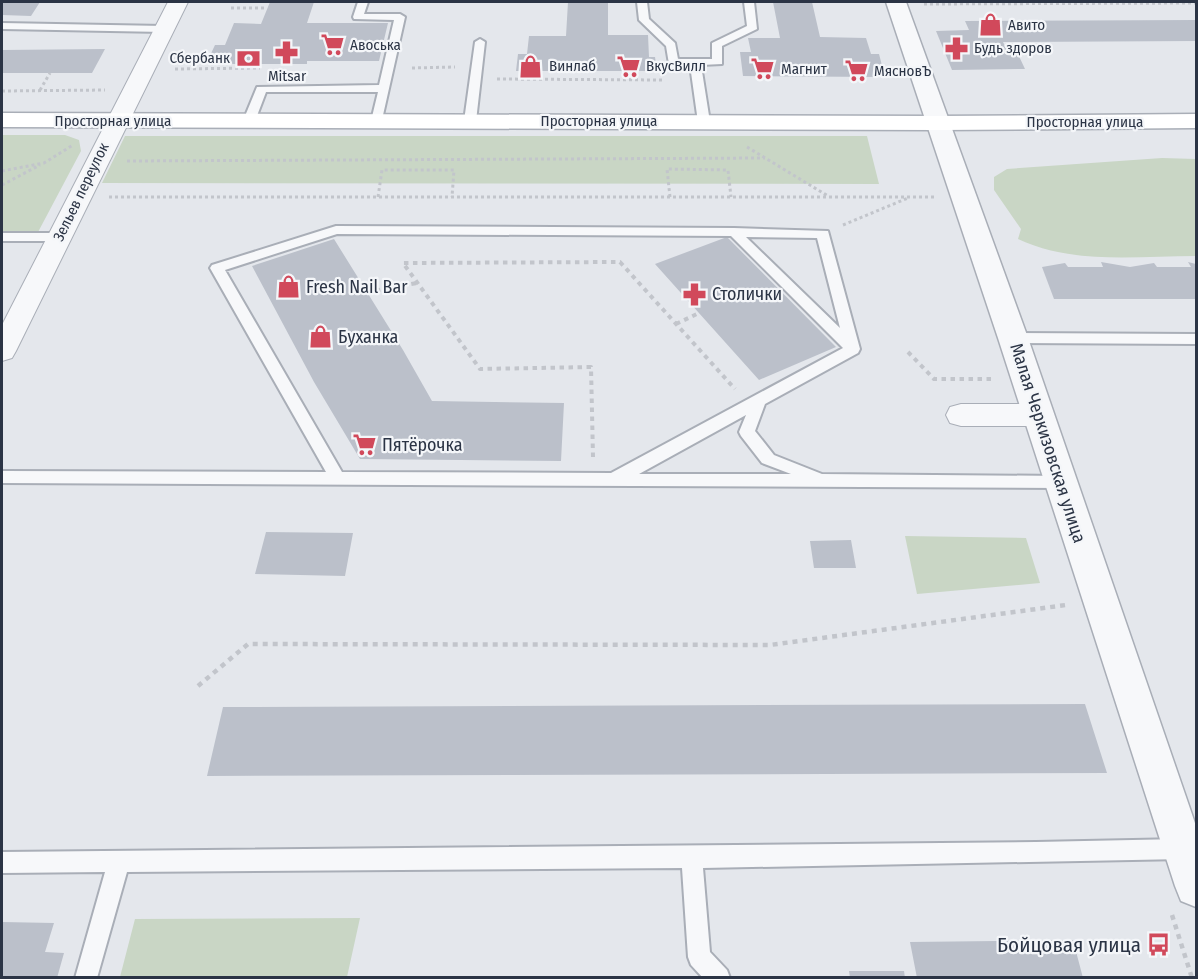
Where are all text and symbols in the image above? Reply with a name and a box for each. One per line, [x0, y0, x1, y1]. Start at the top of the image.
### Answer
shop icon: Авито [977, 12, 1003, 38]
place label: Авито [1008, 16, 1045, 34]
supermarket icon: Авоська [319, 32, 345, 58]
pharmacy icon: Будь здоров [943, 35, 969, 61]
place label: Авоська [350, 36, 401, 54]
pharmacy icon: Mitsar [274, 39, 300, 65]
place label: Будь здоров [974, 39, 1052, 57]
bank icon: Сбербанк [235, 45, 261, 71]
place label: Сбербанк [169, 49, 230, 67]
shop icon: Винлаб [518, 53, 544, 79]
supermarket icon: ВкусВилл [615, 53, 641, 79]
supermarket icon: Магнит [750, 56, 776, 82]
place label: Винлаб [549, 57, 596, 75]
place label: ВкусВилл [646, 57, 706, 75]
supermarket icon: МясновЪ [843, 58, 869, 84]
place label: Магнит [781, 60, 828, 78]
place label: МясновЪ [874, 62, 931, 80]
place label: Mitsar [268, 67, 307, 85]
street label: Просторная улица [55, 112, 171, 130]
street label: Просторная улица [541, 112, 657, 130]
street label: Просторная улица [1027, 113, 1143, 131]
street label: Зельев переулок [49, 140, 113, 244]
shop icon: Fresh Nail Bar [275, 274, 301, 300]
place label: Fresh Nail Bar [306, 276, 408, 298]
pharmacy icon: Столички [681, 281, 707, 307]
place label: Столички [712, 283, 782, 305]
shop icon: Буханка [307, 324, 333, 350]
place label: Буханка [338, 326, 399, 348]
street label: Малая Черкизовская улица [1005, 340, 1091, 546]
supermarket icon: Пятёрочка [351, 432, 377, 458]
place label: Пятёрочка [382, 434, 463, 456]
place label: Бойцовая улица [997, 932, 1141, 958]
bus stop icon: Бойцовая улица [1146, 932, 1172, 958]

